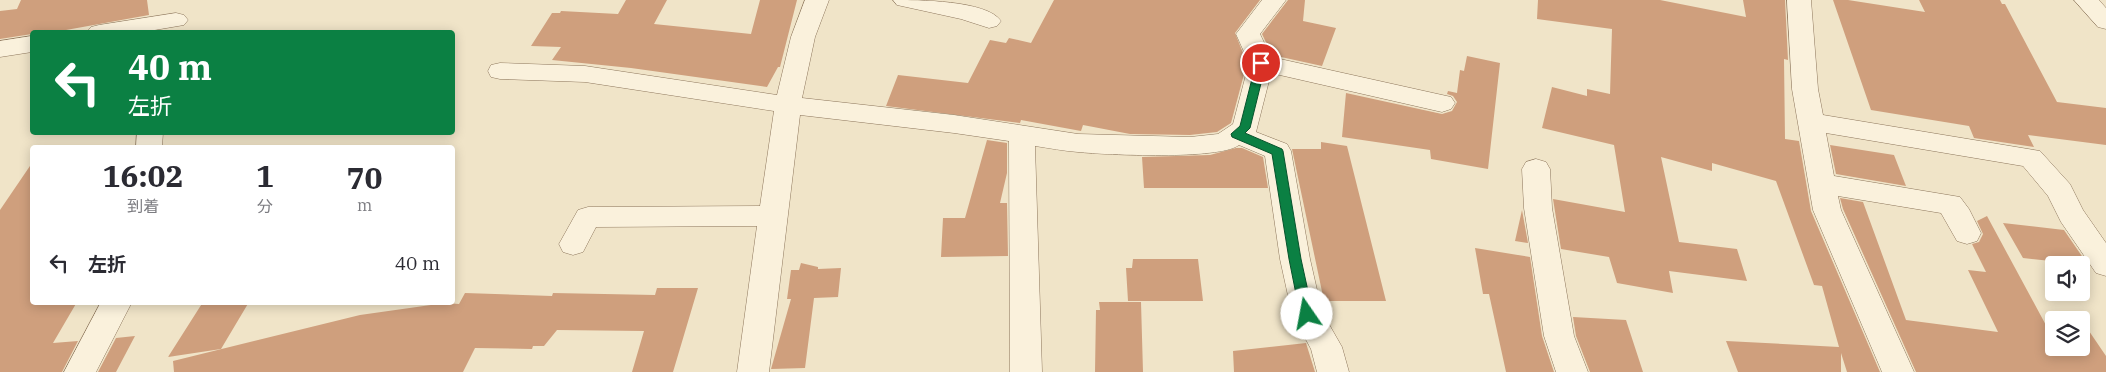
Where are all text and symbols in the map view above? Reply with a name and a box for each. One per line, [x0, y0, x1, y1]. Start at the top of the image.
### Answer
pin [1240, 42, 1282, 84]
text: 40 m [128, 44, 212, 90]
icon: arrive [1247, 49, 1275, 77]
icon: left [45, 50, 110, 115]
text: 左折 [128, 91, 172, 120]
text: 16:02 [102, 156, 184, 195]
text: 1 [256, 156, 274, 195]
text: 70 [347, 158, 383, 197]
text: m [357, 195, 372, 215]
text: 到着 [127, 196, 159, 216]
text: 分 [257, 196, 273, 216]
icon: left [45, 249, 73, 277]
text: 40 m [395, 251, 440, 275]
text: 左折 [88, 252, 126, 276]
map controls [2045, 256, 2090, 356]
button: sound [2045, 256, 2090, 301]
position arrow [1280, 287, 1332, 339]
button: layers [2045, 311, 2090, 356]

